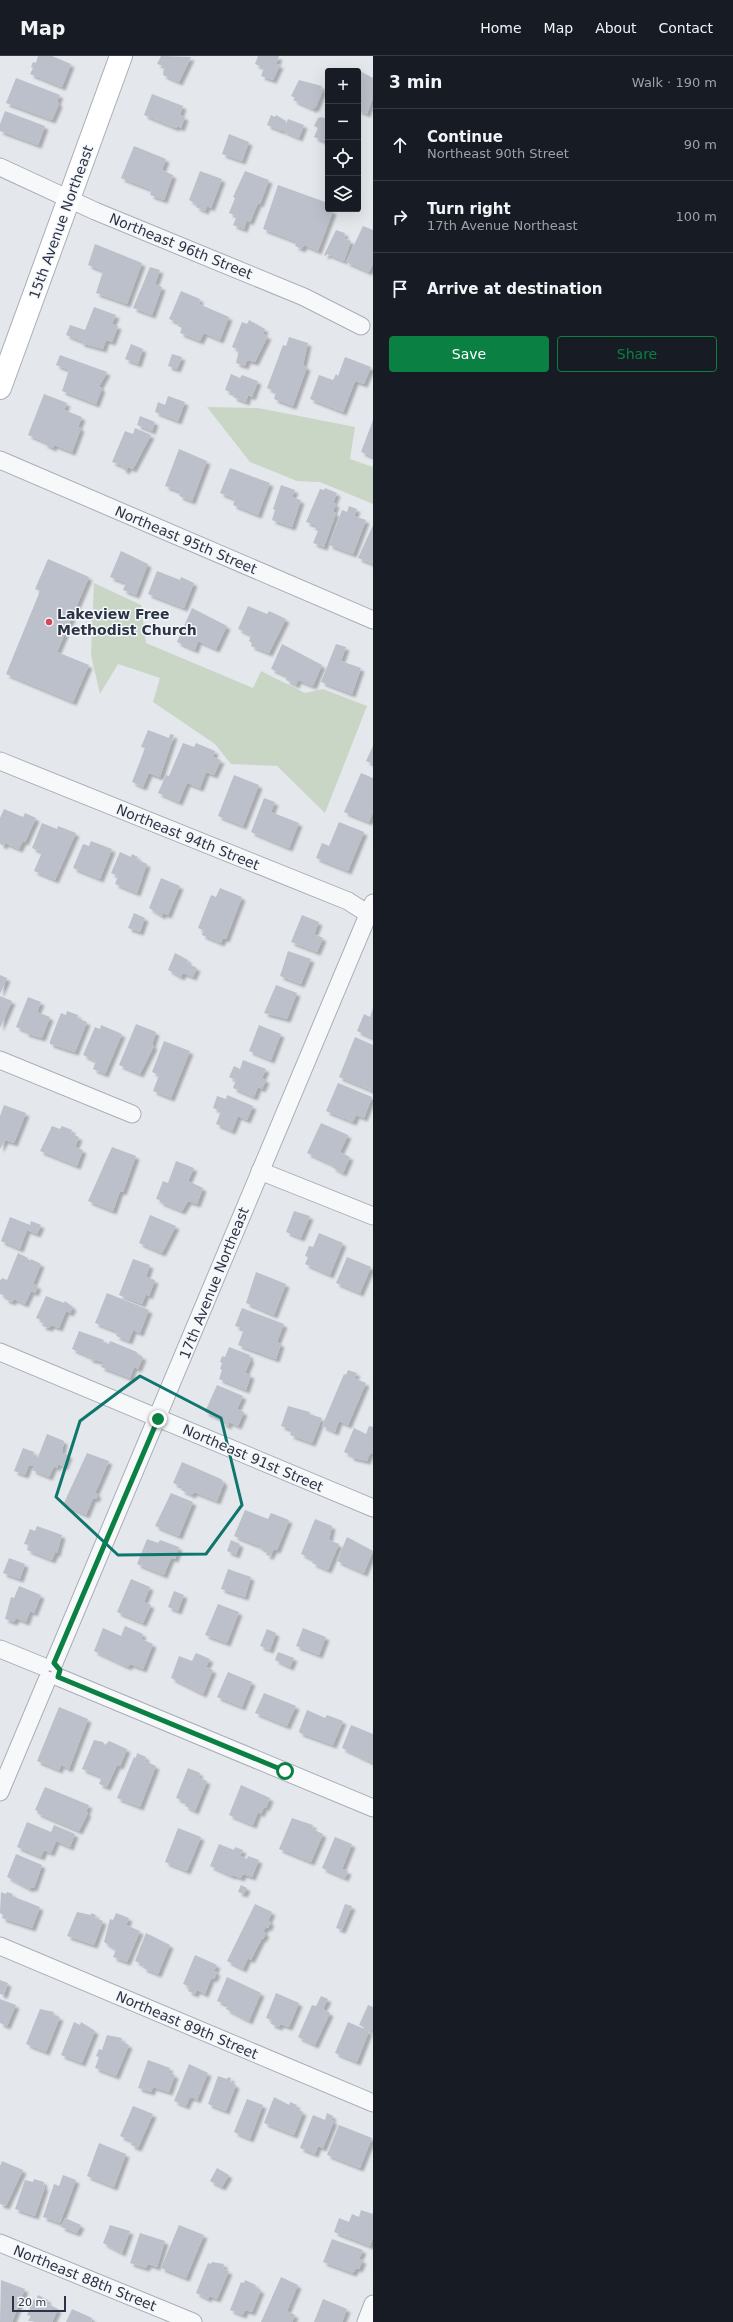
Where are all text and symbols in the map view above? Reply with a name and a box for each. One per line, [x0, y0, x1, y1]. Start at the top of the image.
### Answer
text: Map [20, 17, 65, 39]
text: Home [480, 20, 522, 36]
text: Map [544, 20, 573, 36]
text: About [595, 20, 637, 36]
text: Contact [659, 20, 713, 36]
map controls [325, 68, 361, 212]
button: + [325, 68, 361, 104]
text: 3 min [389, 72, 442, 92]
text: Walk · 190 m [632, 75, 717, 90]
button: − [325, 104, 361, 140]
text: Continue [427, 128, 503, 146]
icon: ahead [389, 134, 411, 156]
text: 90 m [684, 137, 717, 152]
button: locate [325, 140, 361, 176]
street label: 15th Avenue Northeast [26, 143, 96, 301]
text: Northeast 90th Street [427, 146, 569, 161]
button: layers [325, 176, 361, 212]
text: Turn right [427, 200, 511, 218]
icon: right [389, 206, 411, 228]
text: 100 m [675, 209, 717, 224]
street label: Northeast 96th Street [107, 210, 255, 282]
text: 17th Avenue Northeast [427, 218, 578, 233]
icon: arrive [389, 278, 411, 300]
text: Arrive at destination [427, 280, 602, 298]
button: Save [389, 336, 549, 372]
button: Share [557, 336, 717, 372]
street label: Northeast 95th Street [113, 503, 260, 577]
place label: Lakeview Free Methodist Church [57, 606, 197, 638]
marker: Lakeview Free Methodist Church [44, 617, 54, 627]
street label: Northeast 94th Street [114, 801, 262, 873]
street label: 17th Avenue Northeast [176, 1204, 252, 1361]
route end [149, 1410, 167, 1428]
street label: Northeast 91st Street [180, 1421, 326, 1495]
route start [276, 1762, 294, 1780]
street label: Northeast 89th Street [114, 1988, 261, 2062]
street label: Northeast 88th Street [11, 2242, 159, 2314]
scale bar [12, 2294, 66, 2313]
text: 20 m [18, 2296, 46, 2309]

